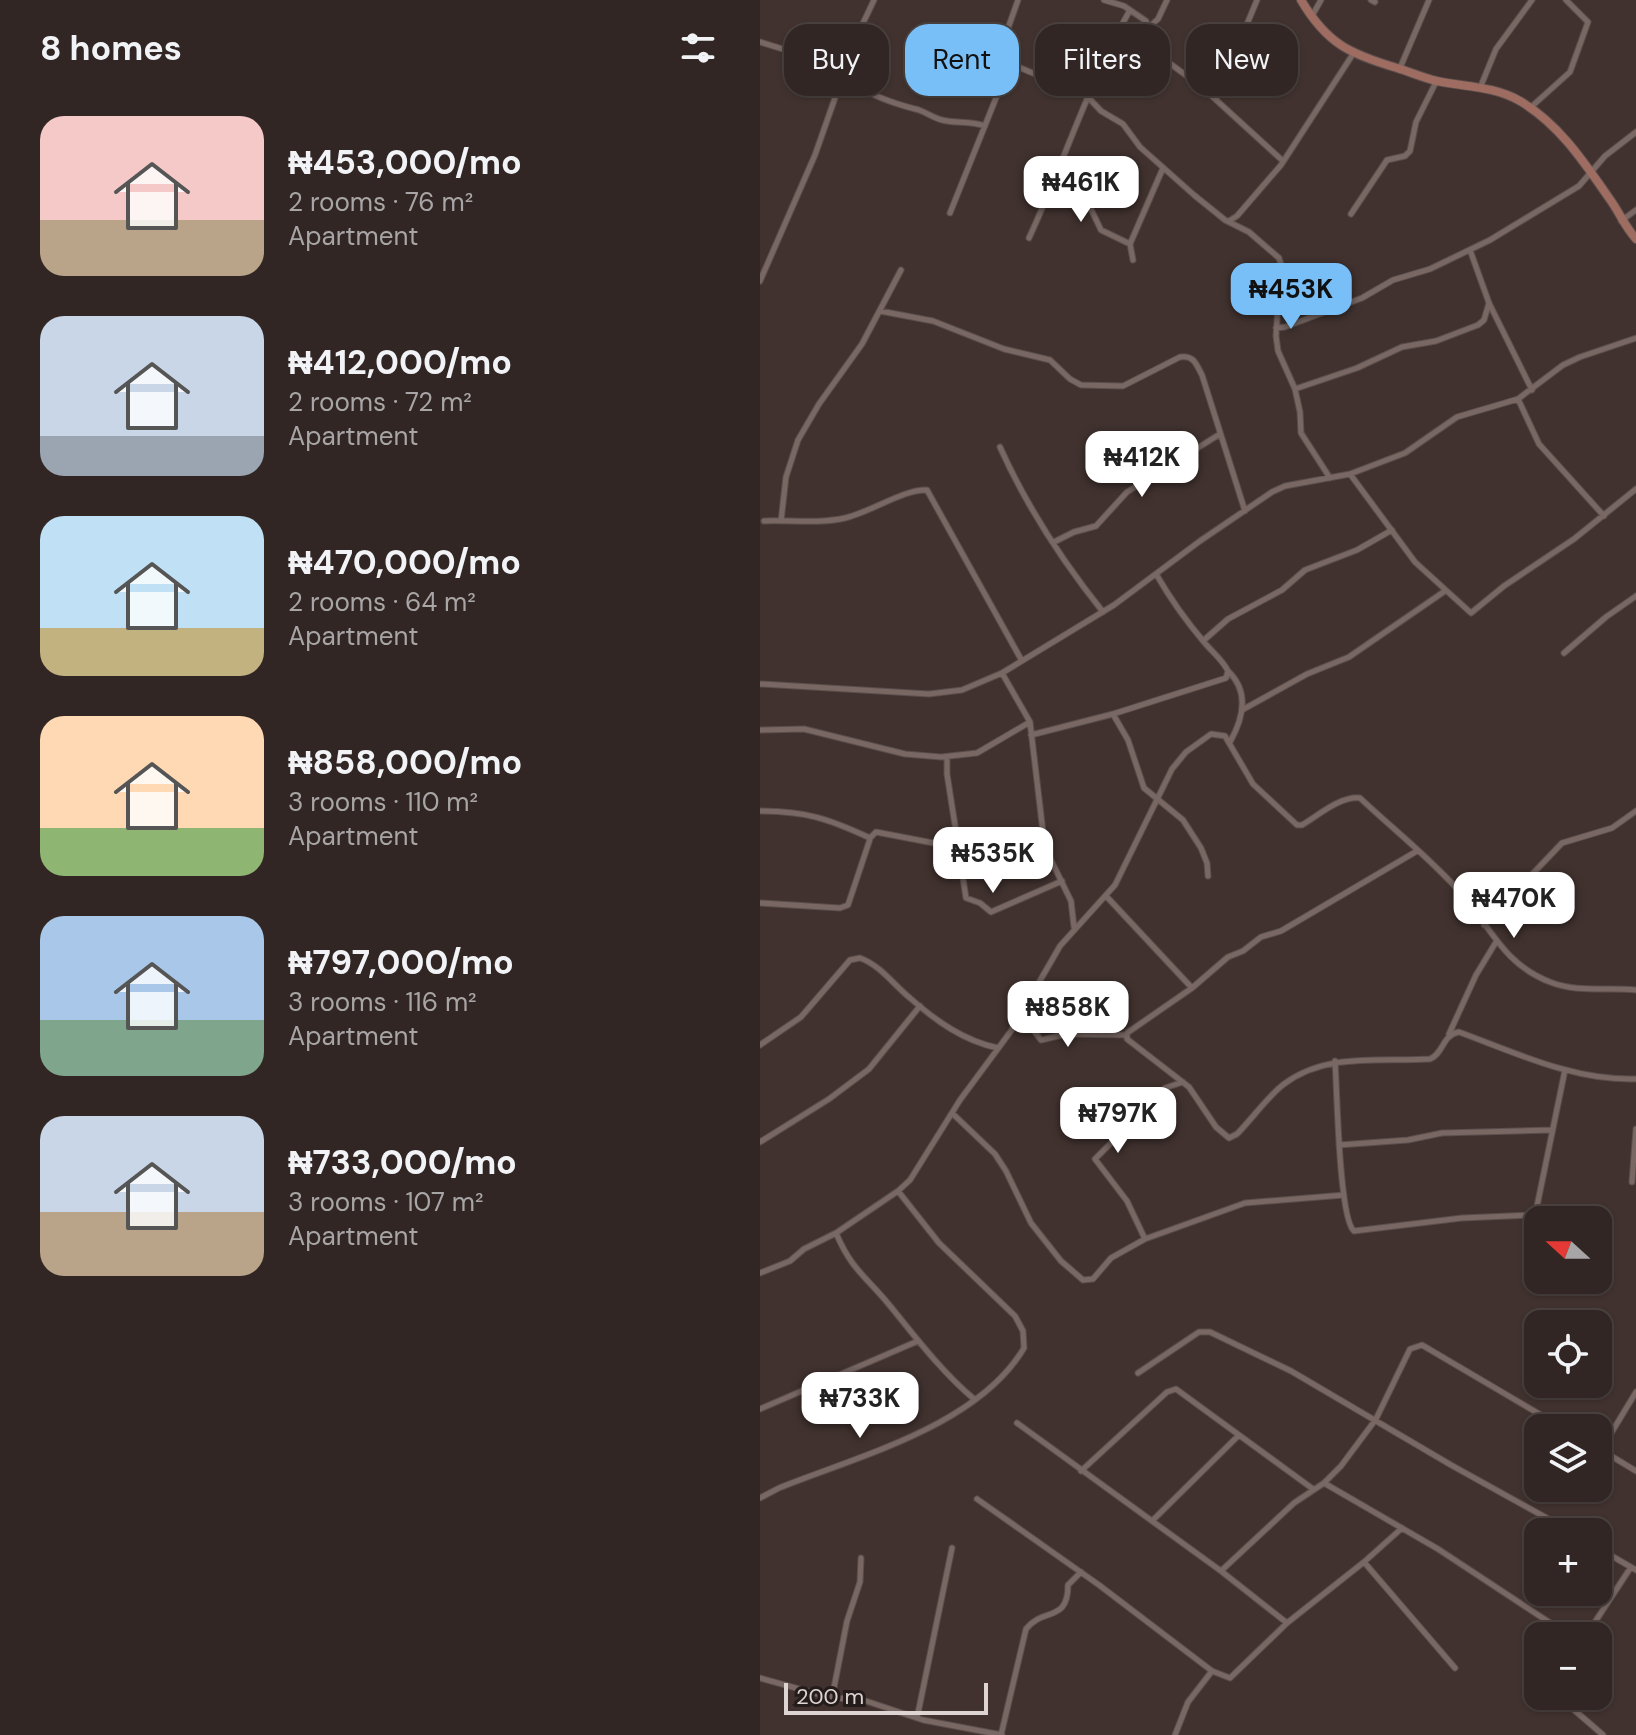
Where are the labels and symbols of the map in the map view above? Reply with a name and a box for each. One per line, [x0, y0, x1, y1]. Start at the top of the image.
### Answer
pin: ₦461K [1025, 156, 1137, 224]
pin: ₦453K [1235, 263, 1347, 331]
pin: ₦412K [1086, 431, 1198, 499]
pin: ₦535K [937, 827, 1049, 895]
pin: ₦470K [1458, 872, 1570, 940]
pin: ₦858K [1012, 981, 1124, 1049]
pin: ₦797K [1062, 1087, 1174, 1155]
north arrow [1524, 1206, 1612, 1294]
pin: ₦733K [804, 1372, 916, 1440]
scale bar [784, 1679, 988, 1715]

